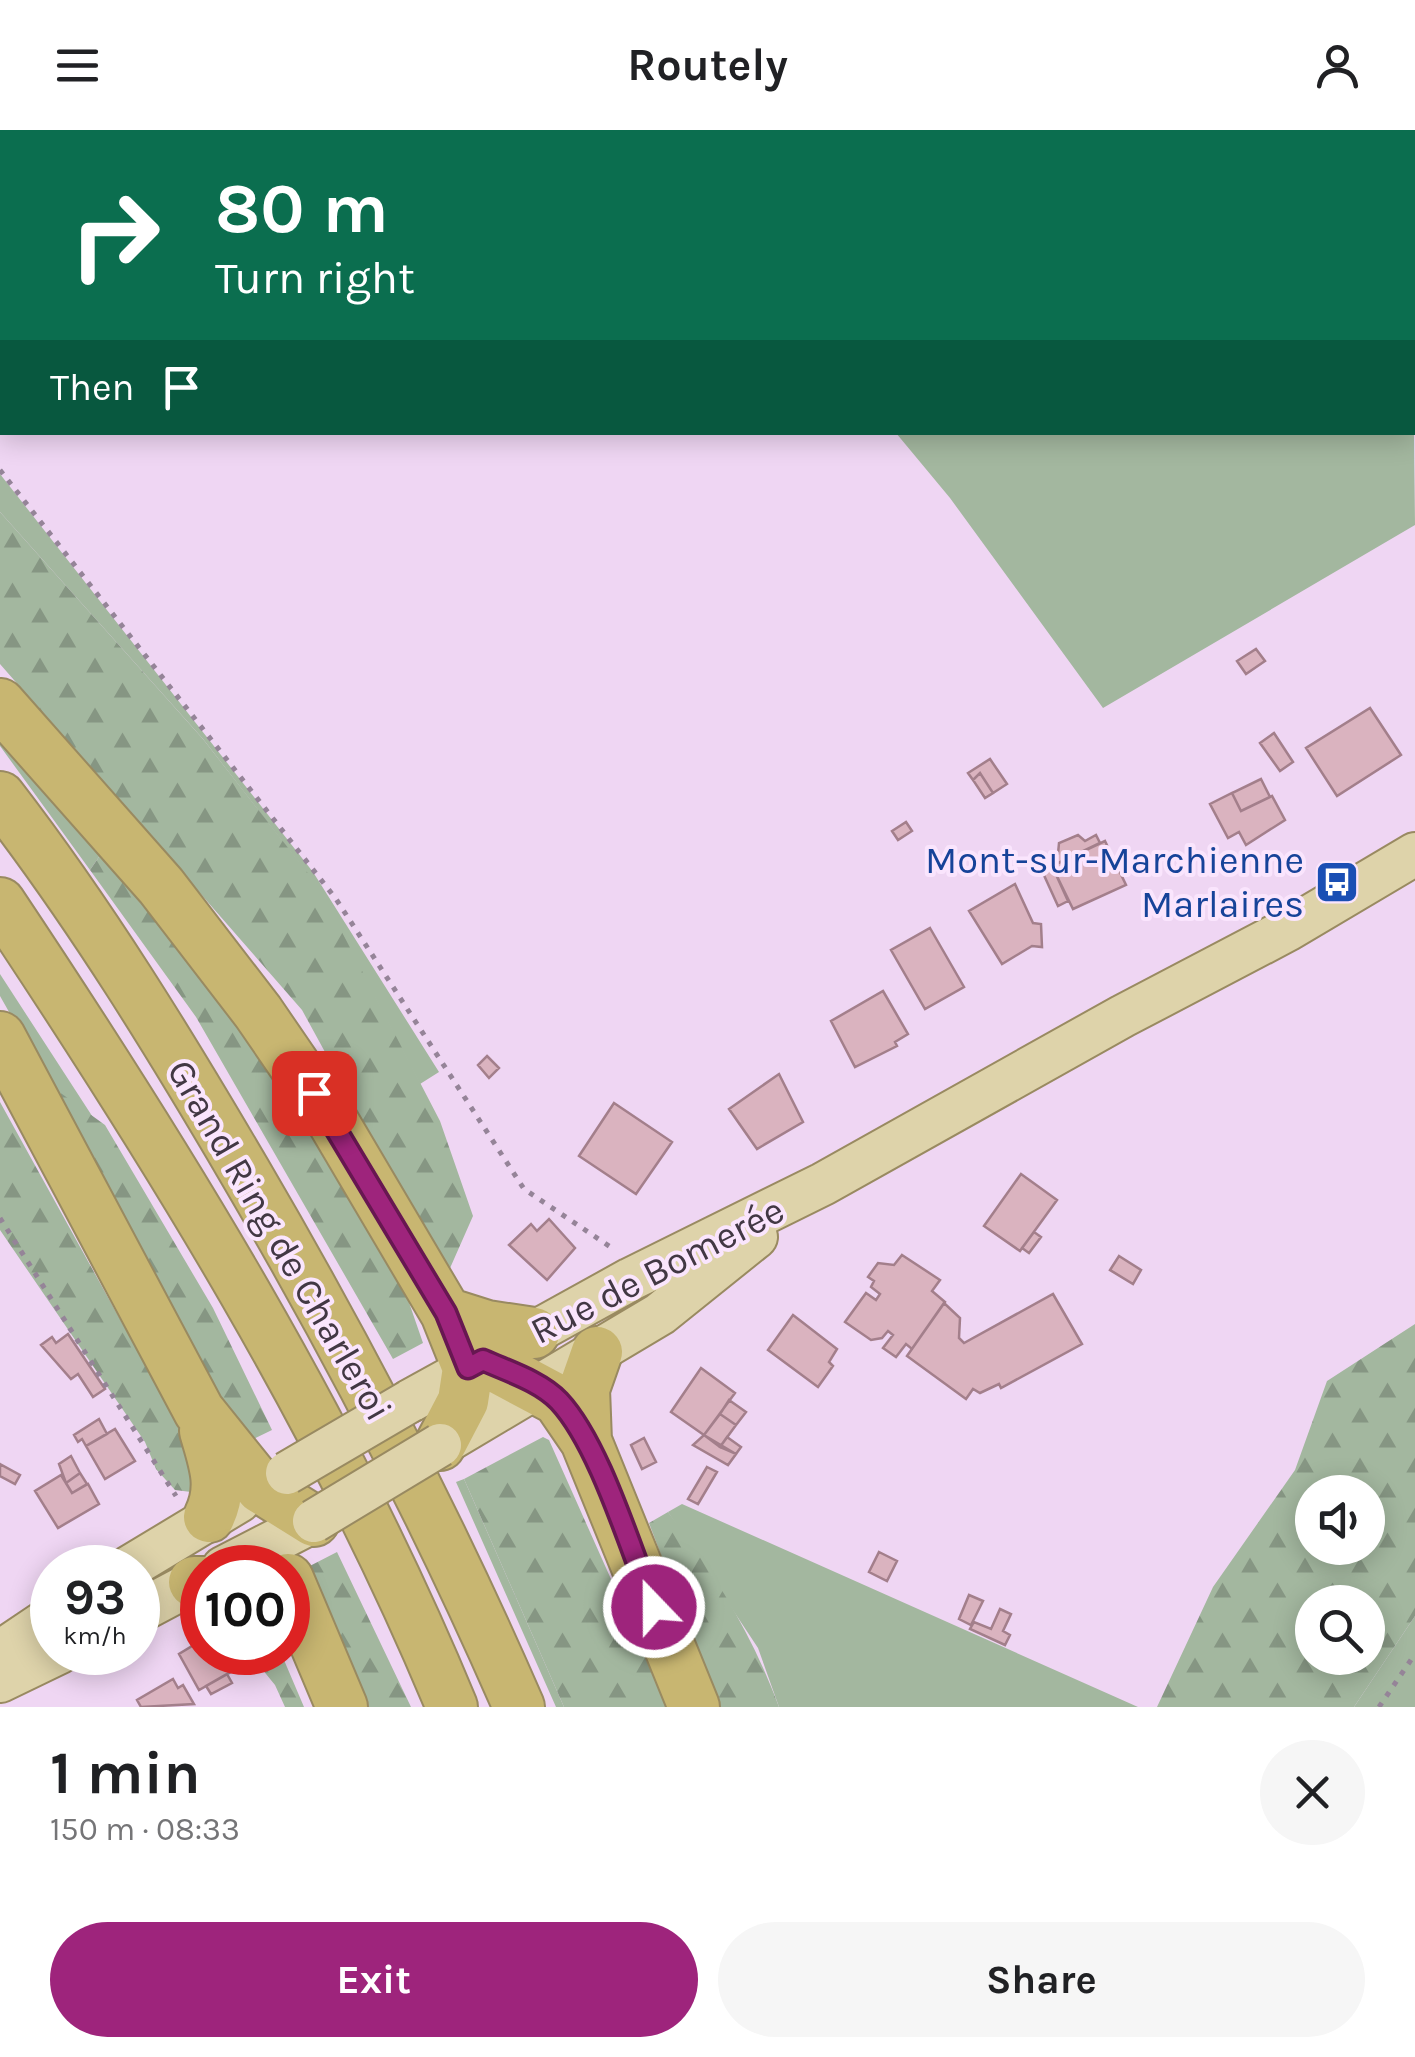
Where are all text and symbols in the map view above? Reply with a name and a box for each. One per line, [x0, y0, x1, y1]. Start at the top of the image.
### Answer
icon: menu [50, 38, 105, 93]
icon: person [1310, 38, 1365, 93]
text: Routely [627, 39, 788, 91]
text: 80 m [215, 168, 389, 250]
icon: right [50, 170, 180, 300]
text: Turn right [215, 252, 415, 304]
icon: arrive [154, 360, 209, 415]
text: Then [50, 365, 134, 410]
place label: Mont-sur-Marchienne Marlaires [925, 838, 1304, 927]
bus stop icon: Mont-sur-Marchienne Marlaires [1314, 859, 1360, 905]
pin [272, 1051, 357, 1136]
street label: Grand Ring de Charleroi [158, 1052, 401, 1429]
icon: arrive [287, 1066, 342, 1121]
street label: Rue de Bomerée [523, 1187, 791, 1354]
map controls [1295, 1475, 1385, 1675]
button: sound [1295, 1475, 1385, 1565]
speed limit sign: 100 [180, 1545, 310, 1675]
position arrow [602, 1555, 706, 1659]
text: 93 [64, 1568, 126, 1627]
button: search [1295, 1585, 1385, 1675]
text: km/h [63, 1621, 127, 1650]
text: 1 min [50, 1738, 201, 1808]
button: close [1260, 1740, 1365, 1845]
text: 150 m · 08:33 [50, 1811, 240, 1848]
button: Exit [50, 1922, 698, 2037]
button: Share [718, 1922, 1365, 2037]

